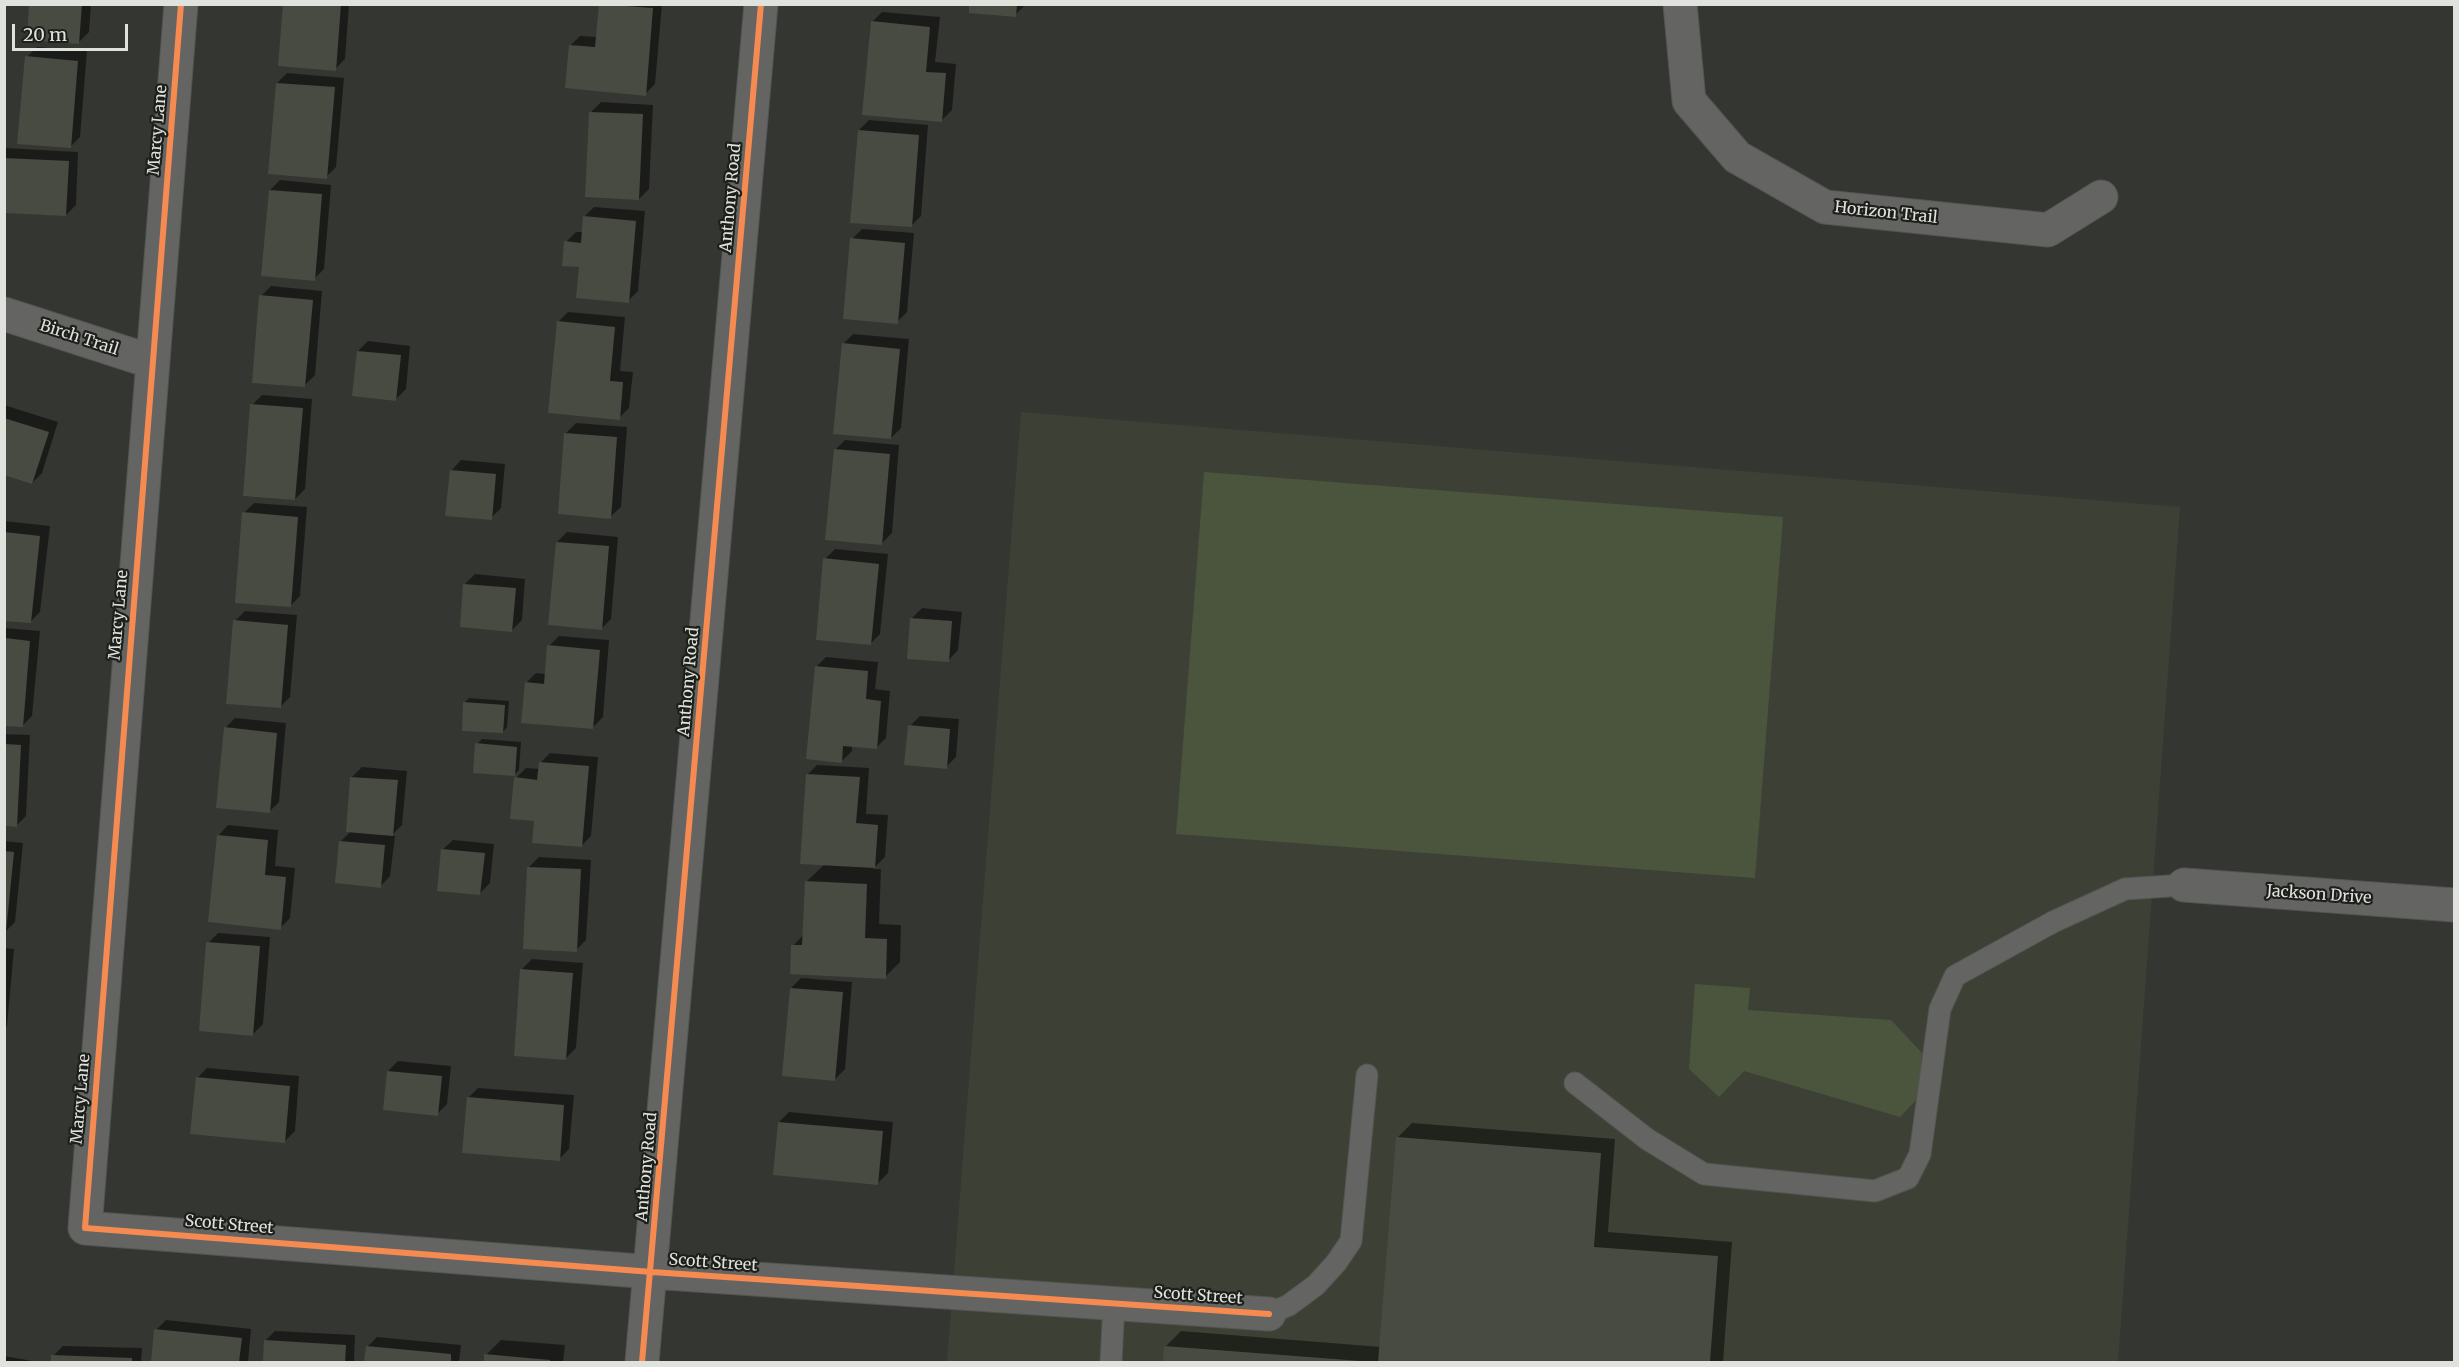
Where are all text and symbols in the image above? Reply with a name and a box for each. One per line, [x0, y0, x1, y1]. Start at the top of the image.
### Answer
scale bar [15, 12, 130, 50]
text: 20 m [23, 23, 67, 46]
street label: Marcy Lane [144, 84, 172, 176]
street label: Anthony Road [717, 142, 745, 254]
street label: Horizon Trail [1834, 198, 1938, 228]
street label: Birch Trail [37, 316, 121, 360]
street label: Marcy Lane [105, 569, 133, 661]
street label: Anthony Road [675, 626, 703, 738]
street label: Jackson Drive [2266, 882, 2372, 908]
street label: Marcy Lane [67, 1053, 95, 1145]
street label: Anthony Road [633, 1111, 661, 1223]
street label: Scott Street [184, 1212, 274, 1238]
street label: Scott Street [668, 1250, 758, 1276]
street label: Scott Street [1153, 1283, 1243, 1309]

